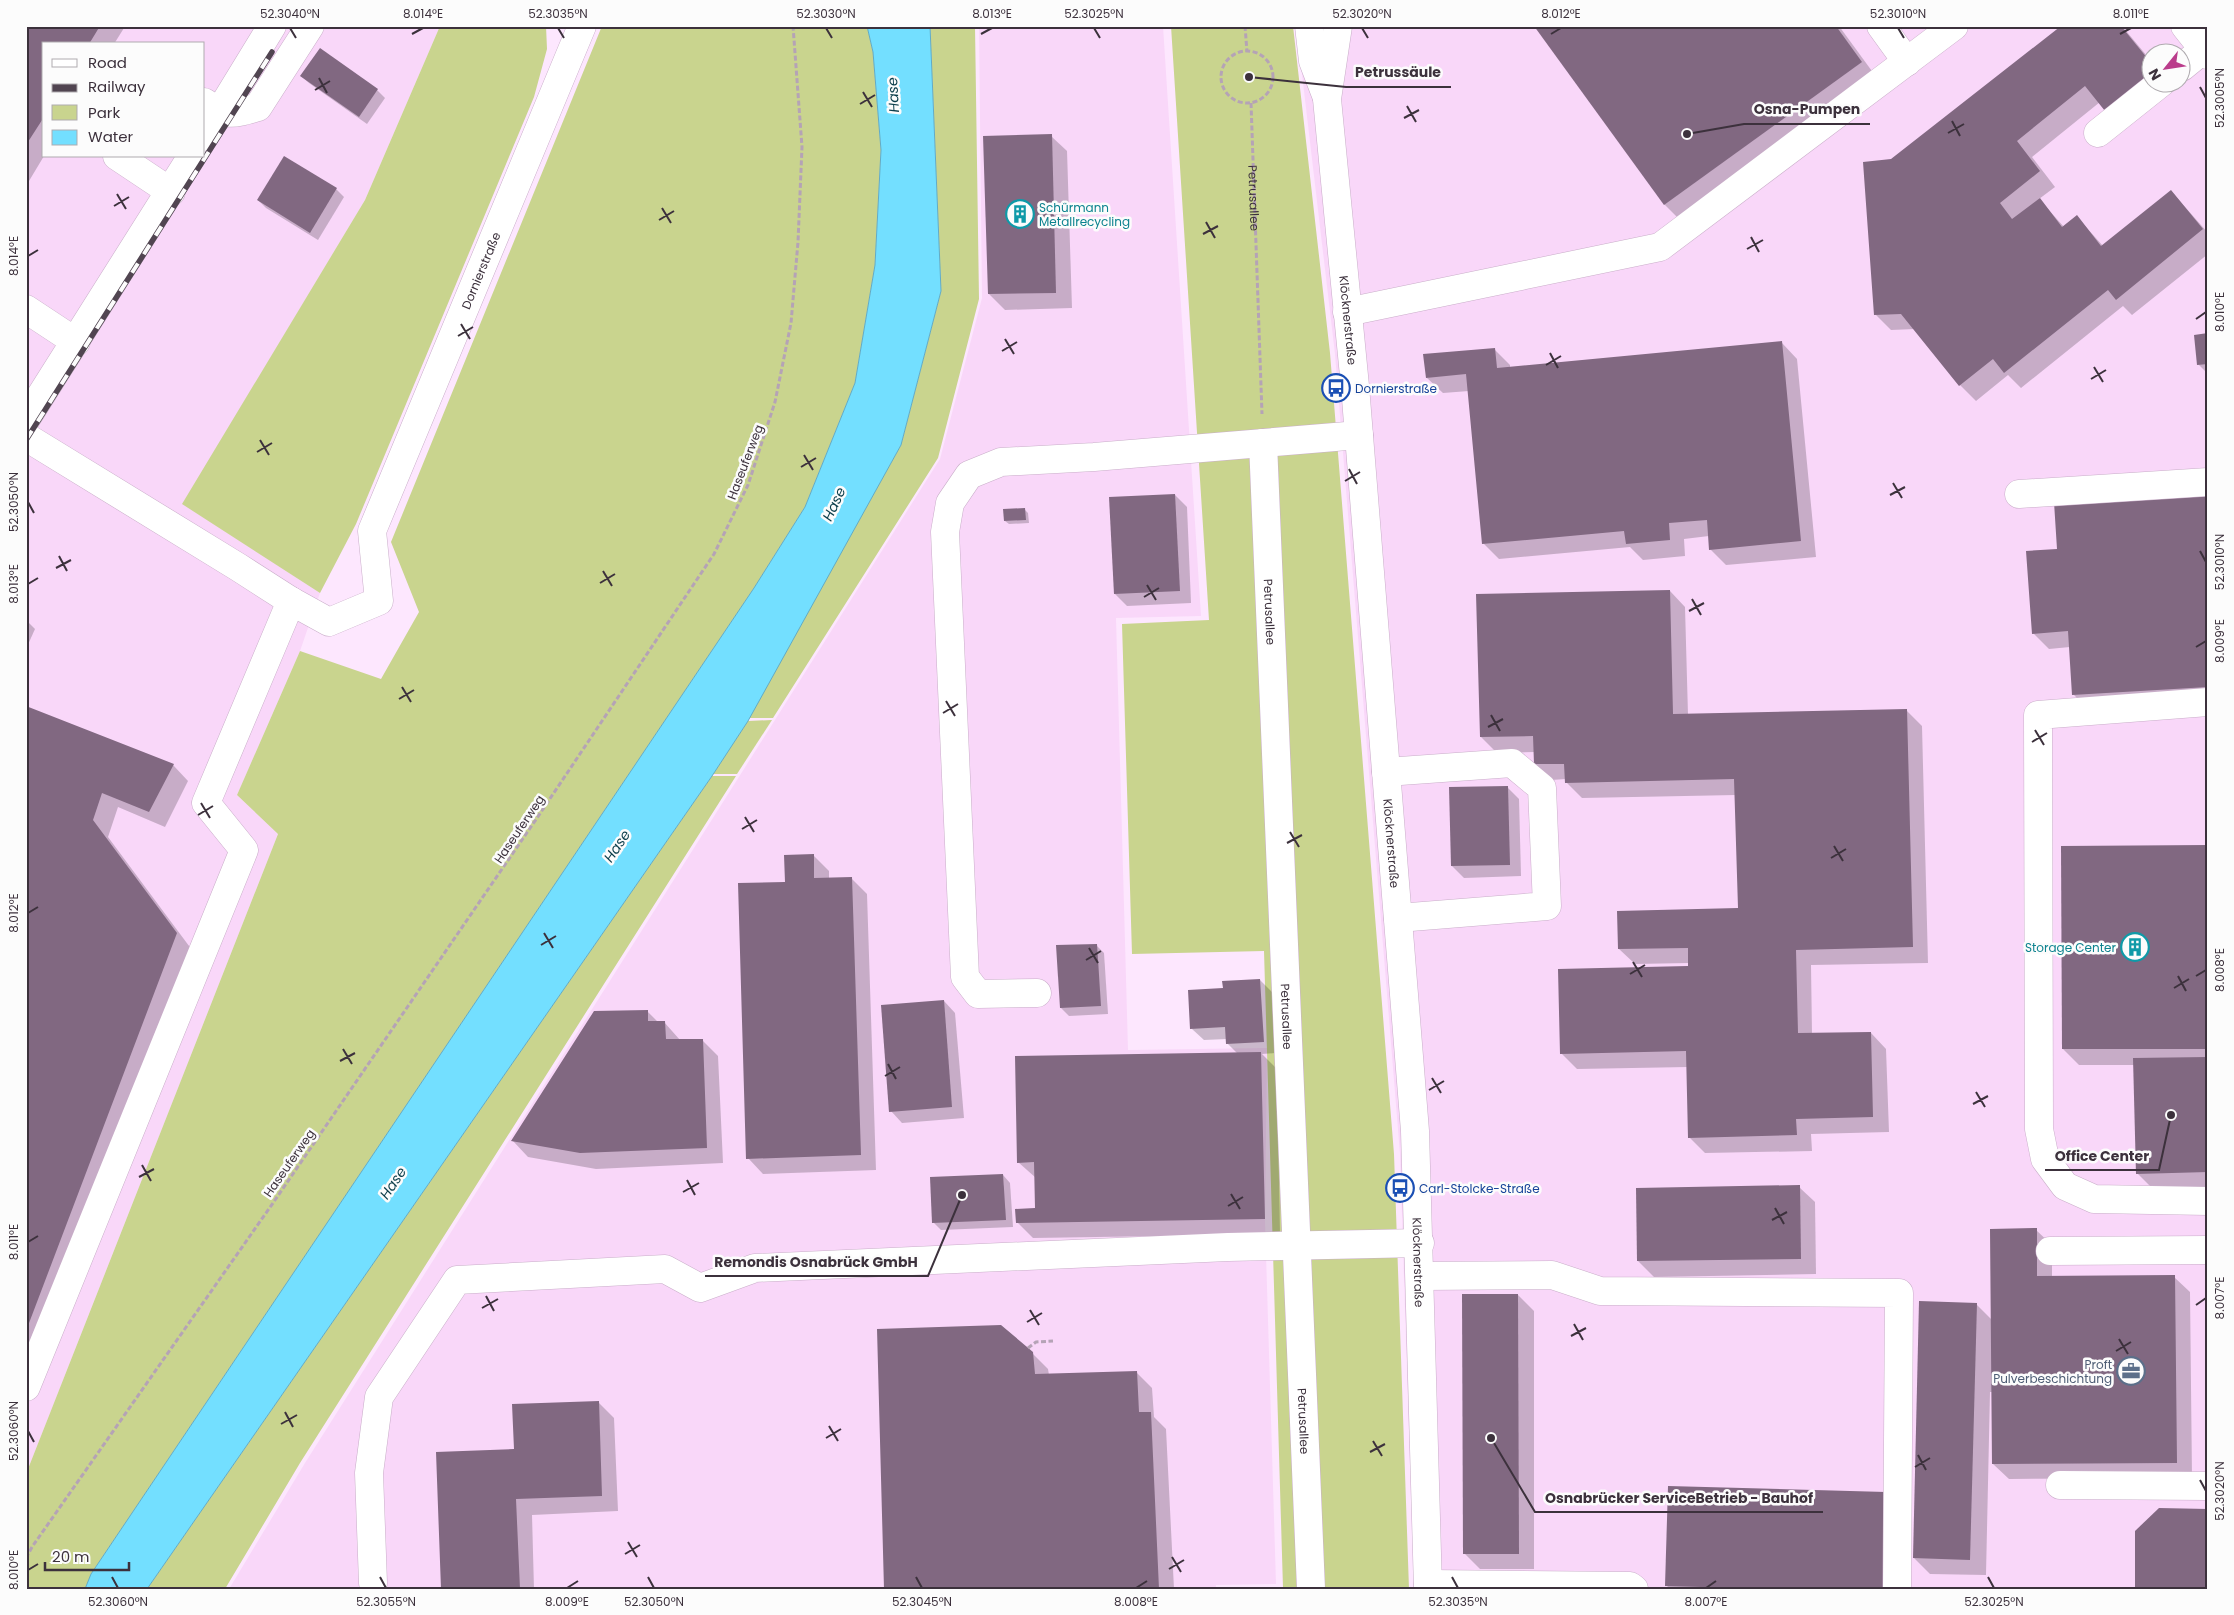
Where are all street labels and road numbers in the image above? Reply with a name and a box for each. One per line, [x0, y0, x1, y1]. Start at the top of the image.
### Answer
street label: Petrusallee [1245, 165, 1264, 231]
street label: Dornierstraße [457, 229, 504, 311]
street label: Klöcknerstraße [1336, 275, 1361, 366]
street label: Haseuferweg [723, 422, 767, 502]
street label: Petrusallee [1260, 578, 1280, 645]
street label: Haseuferweg [490, 791, 548, 867]
street label: Klöcknerstraße [1380, 798, 1404, 889]
street label: Petrusallee [1277, 983, 1297, 1050]
street label: Haseuferweg [259, 1126, 319, 1200]
street label: Klöcknerstraße [1409, 1217, 1428, 1307]
street label: Petrusallee [1294, 1388, 1314, 1455]

